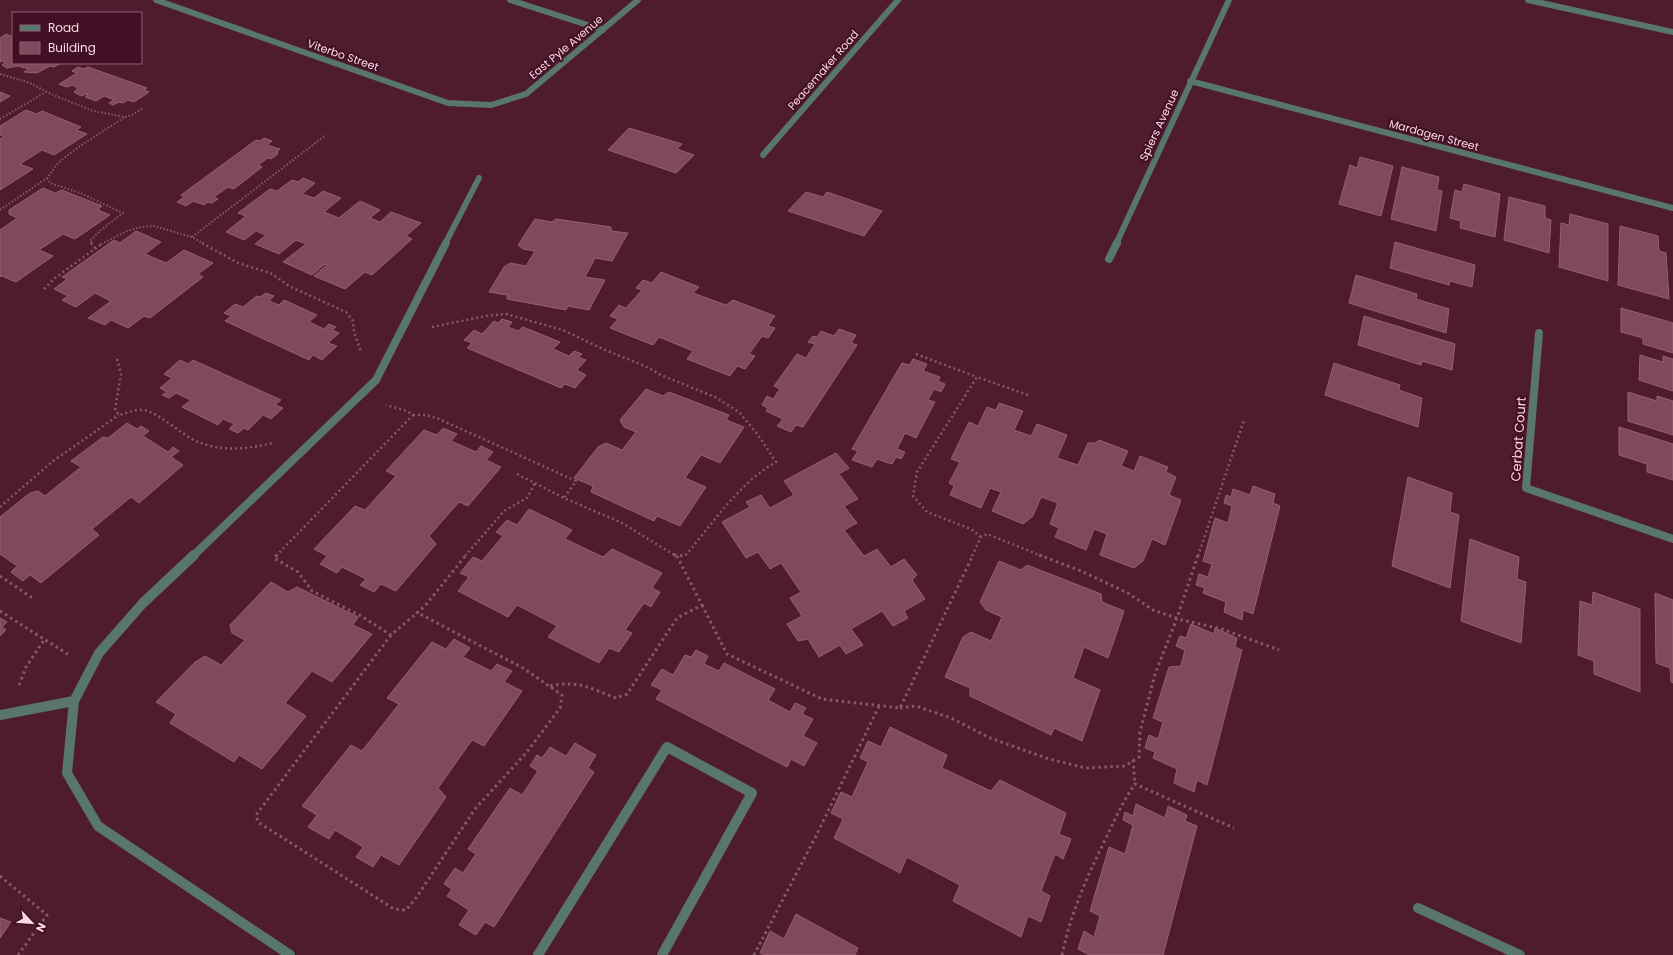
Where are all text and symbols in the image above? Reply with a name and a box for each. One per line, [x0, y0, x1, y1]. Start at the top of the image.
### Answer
street label: East Pyle Avenue [526, 11, 607, 83]
legend [12, 12, 142, 64]
text: Road [48, 19, 79, 36]
street label: Peacemaker Road [784, 27, 862, 113]
street label: Viterbo Street [305, 35, 381, 75]
text: Building [48, 39, 96, 56]
street label: Spiers Avenue [1135, 86, 1183, 164]
street label: Mardagen Street [1387, 115, 1481, 155]
street label: Cerbat Court [1506, 396, 1531, 482]
north arrow [12, 903, 52, 943]
text: N [32, 920, 50, 935]

